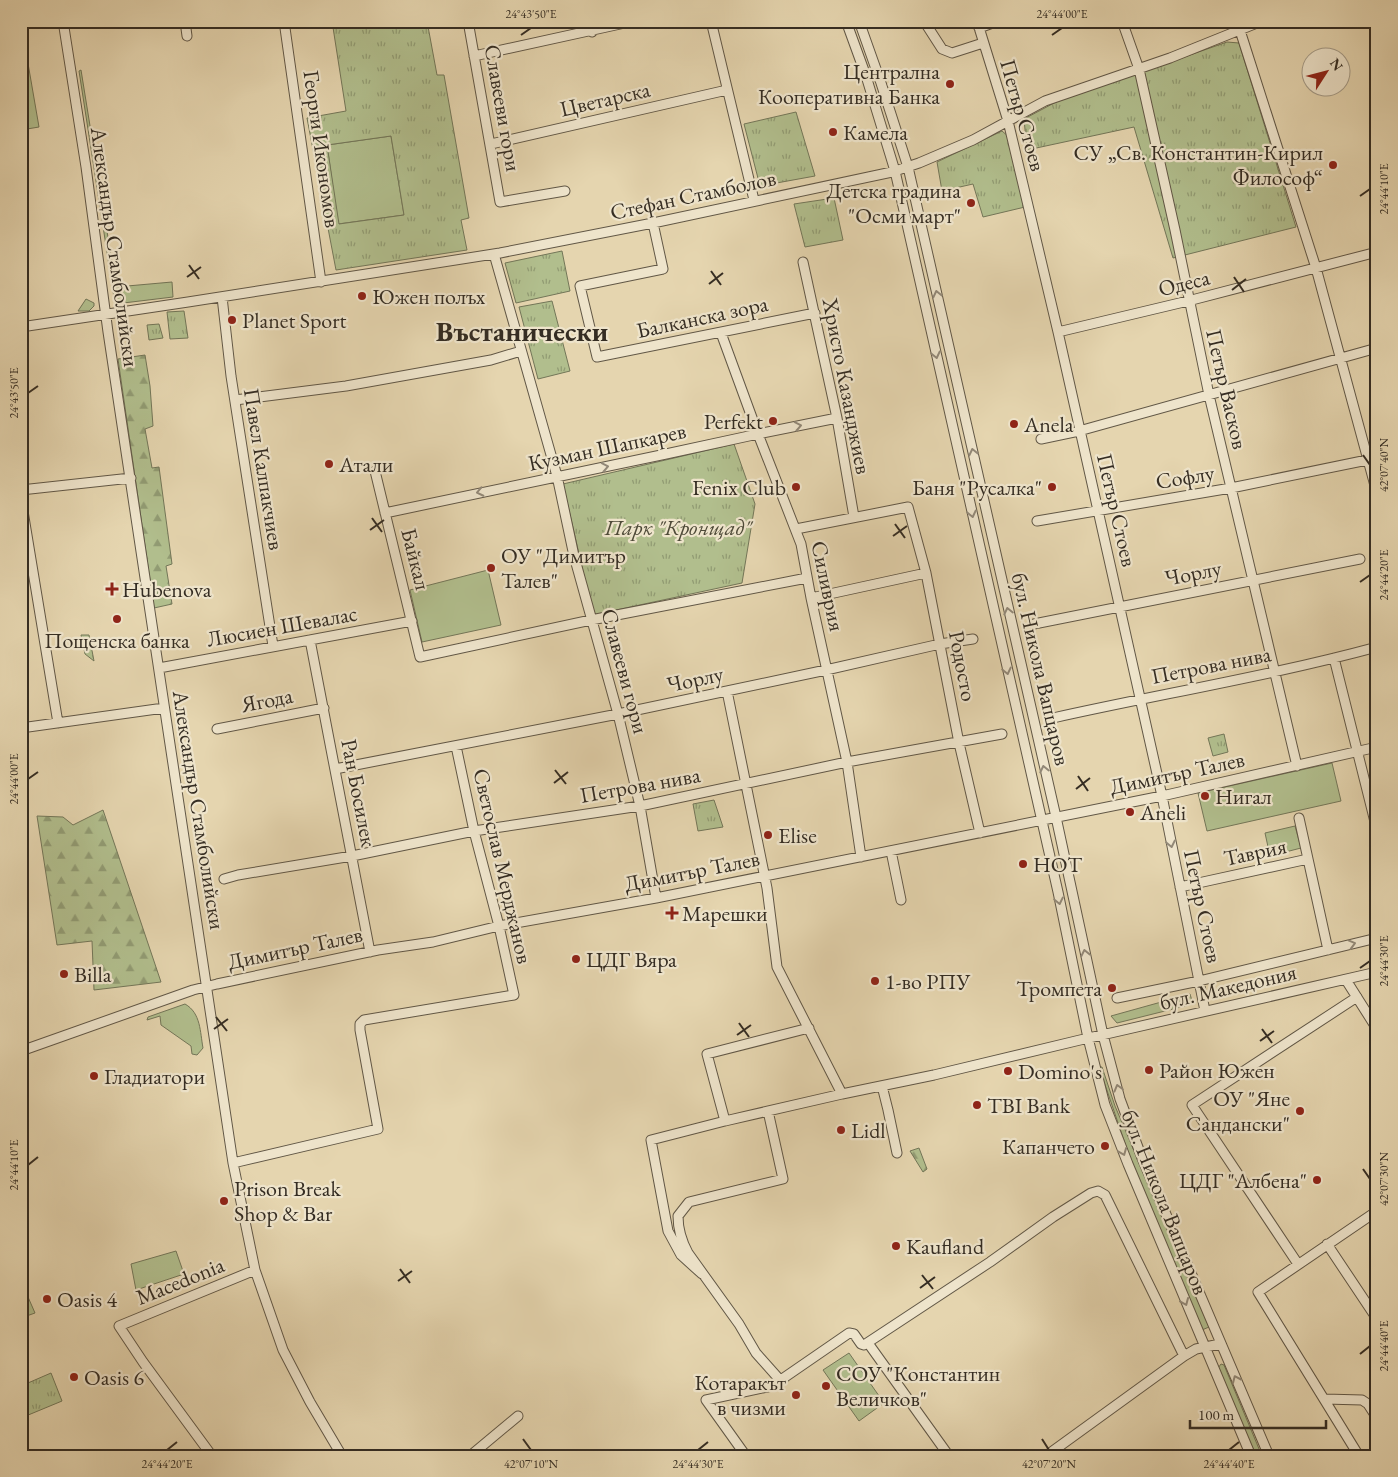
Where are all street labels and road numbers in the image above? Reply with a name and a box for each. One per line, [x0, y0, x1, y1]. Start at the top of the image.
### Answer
street label: Славееви гори [478, 42, 528, 174]
street label: Петър Стоев [993, 56, 1053, 174]
street label: Георги Икономов [297, 68, 347, 230]
street label: Цветарска [557, 74, 653, 123]
street label: Александър Стамболийски [84, 124, 146, 369]
street label: Стефан Стамболов [607, 163, 779, 227]
street label: Одеса [1155, 263, 1213, 303]
street label: Балканска зора [634, 289, 771, 345]
street label: Христо Казанджиев [816, 295, 878, 476]
street label: Петър Васков [1199, 326, 1255, 452]
street label: Павел Калпакчиев [237, 386, 291, 552]
street label: Кузман Шапкарев [525, 416, 689, 478]
street label: Петър Стоев [1090, 451, 1144, 569]
street label: Софлу [1154, 458, 1217, 496]
street label: Байкал [394, 525, 438, 593]
street label: Силиврия [804, 538, 852, 634]
street label: Чорлу [1162, 553, 1224, 593]
street label: бул. Никола Вапцаров [1005, 570, 1077, 768]
street label: Люсиен Шевалас [204, 598, 360, 654]
street label: Славееви гори [594, 605, 656, 737]
street label: Родосто [942, 628, 984, 704]
street label: Петрова нива [1148, 639, 1274, 691]
street label: Чорлу [664, 659, 726, 699]
street label: Ягода [238, 681, 295, 719]
street label: Александър Стамболийски [166, 687, 232, 932]
street label: Ран Босилек [334, 737, 384, 850]
street label: Димитър Талев [1107, 745, 1247, 801]
street label: Петрова нива [577, 760, 703, 810]
street label: Светослав Мерджанов [466, 766, 540, 966]
street label: Таврия [1221, 831, 1289, 873]
street label: Димитър Талев [622, 844, 762, 898]
street label: Петър Стоев [1177, 847, 1229, 965]
street label: Димитър Талев [225, 920, 365, 976]
street label: бул. Македония [1157, 957, 1299, 1017]
street label: бул. Никола Вапцаров [1115, 1105, 1215, 1299]
street label: Macedonia [132, 1250, 229, 1312]

